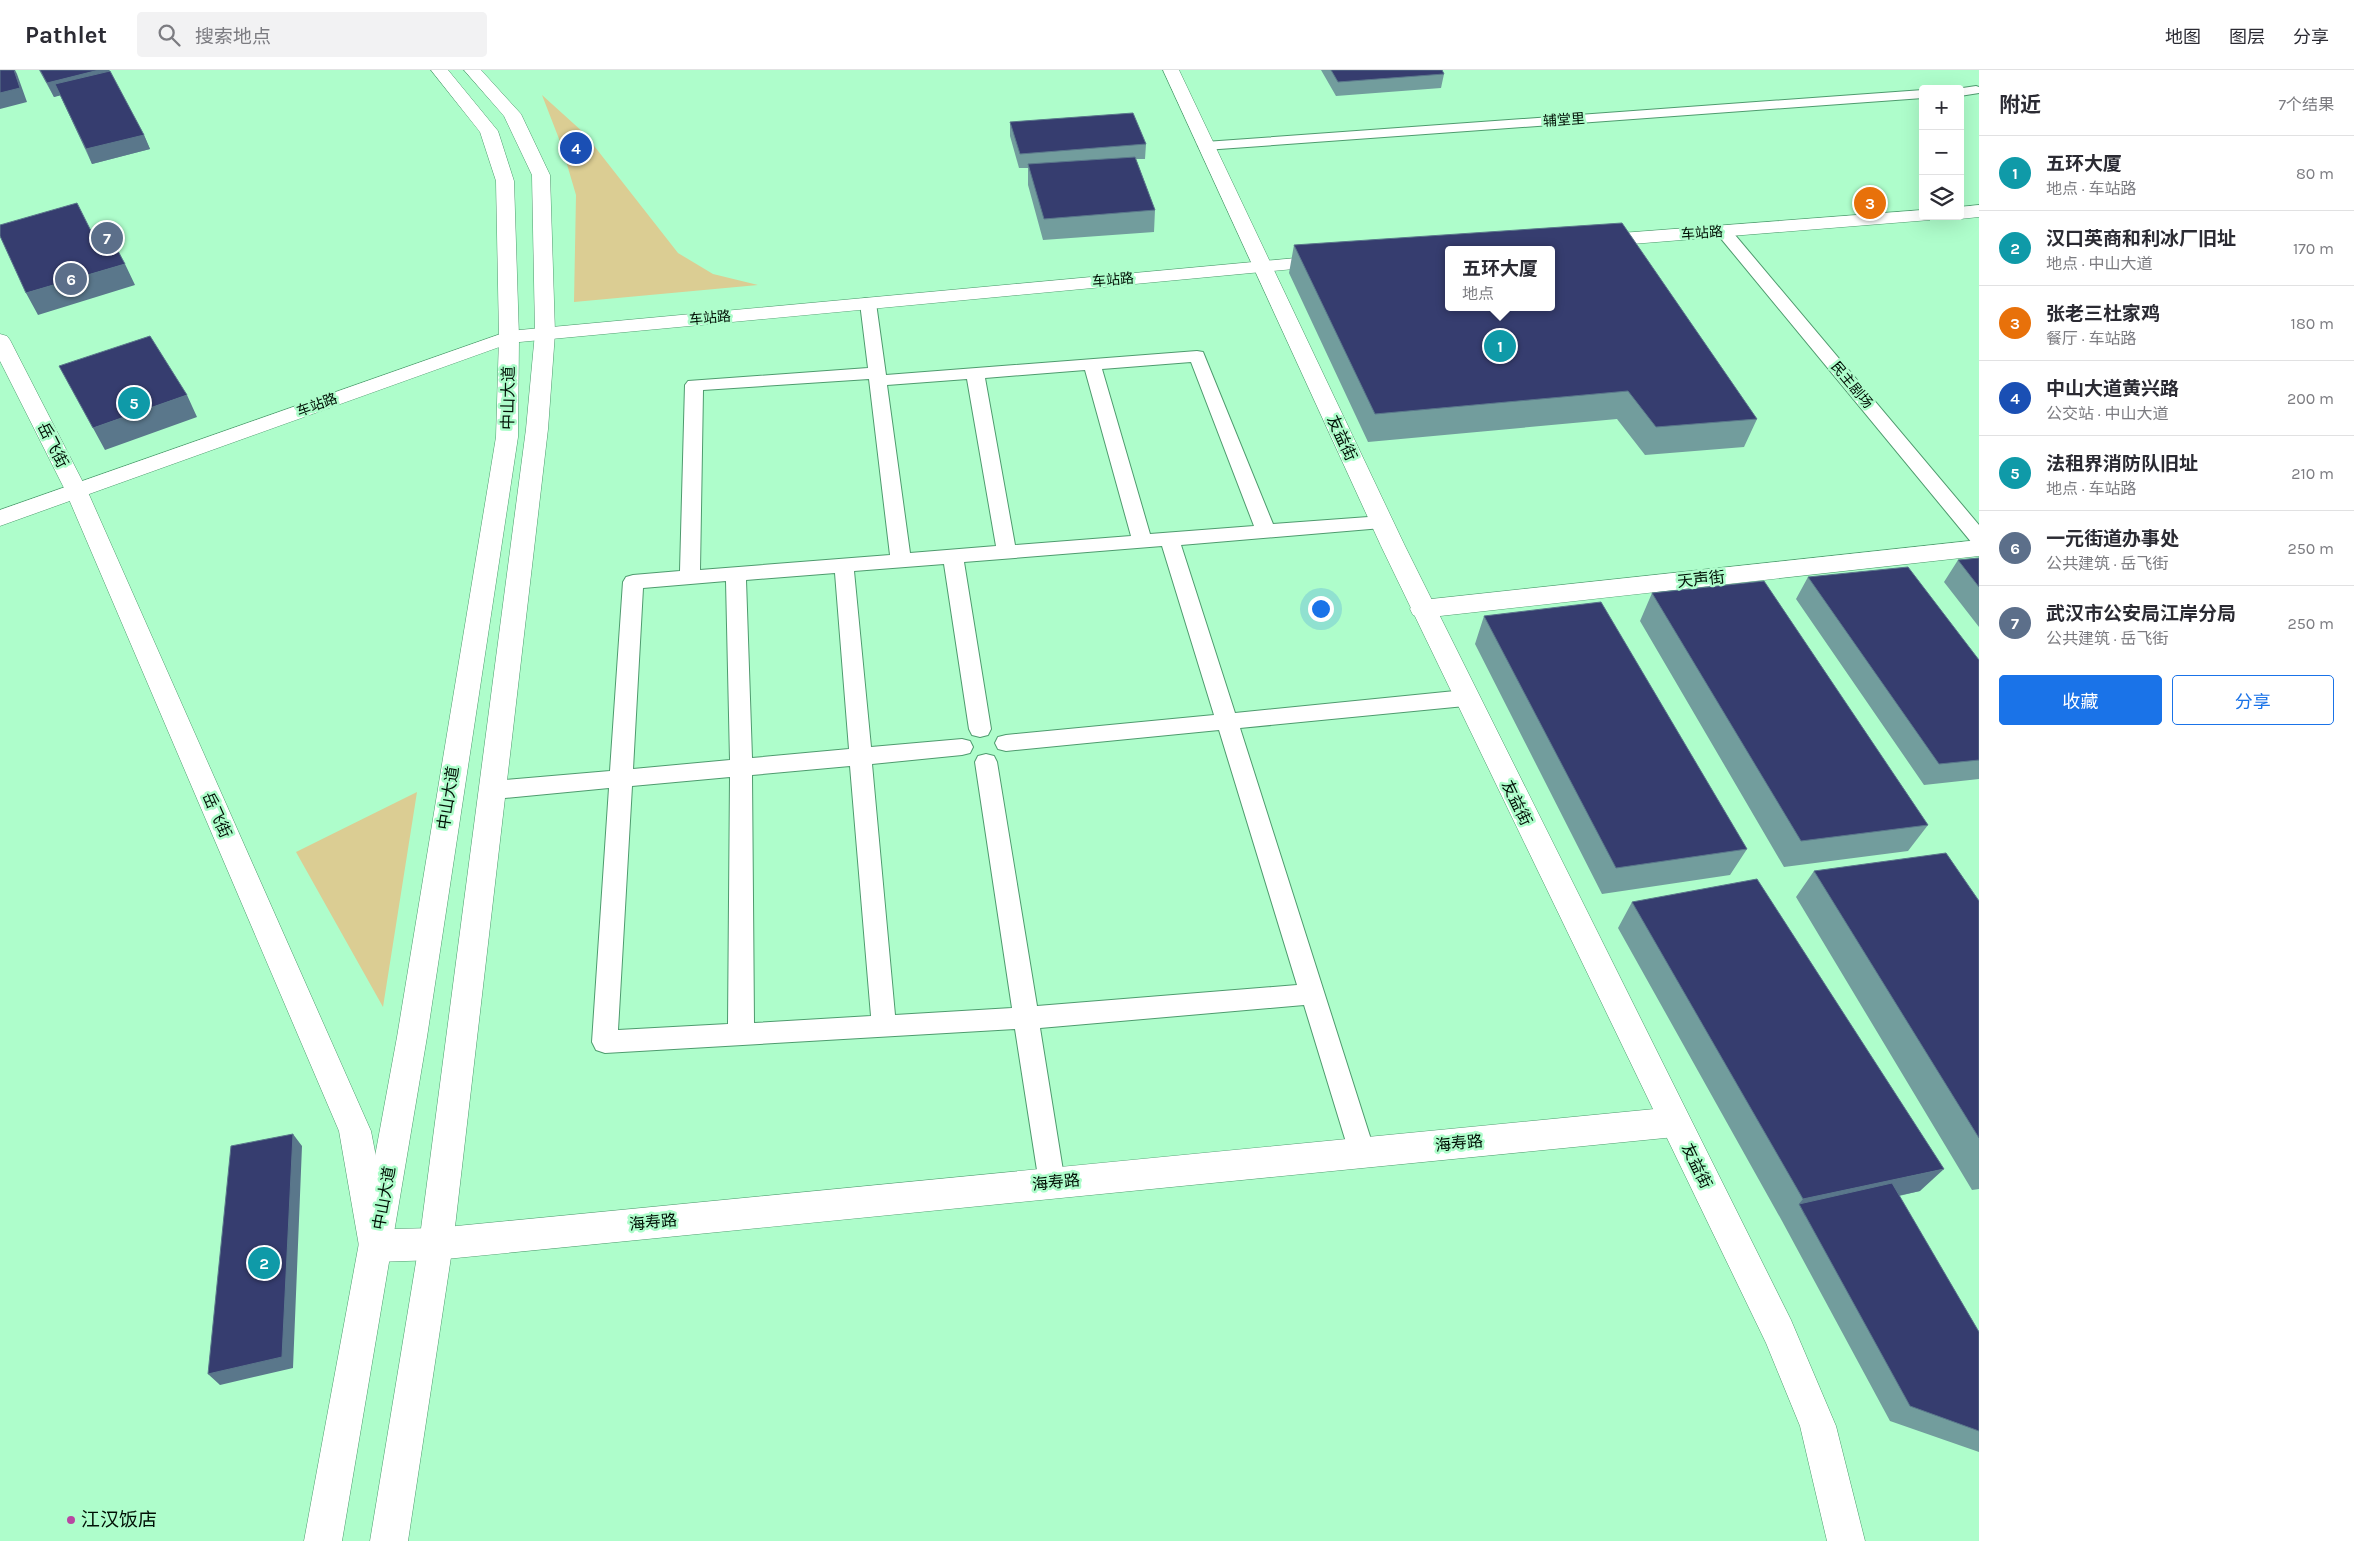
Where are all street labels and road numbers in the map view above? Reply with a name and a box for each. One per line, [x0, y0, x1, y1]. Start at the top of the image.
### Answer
street label: 辅堂里 [1542, 110, 1586, 130]
street label: 车站路 [1680, 223, 1724, 243]
street label: 车站路 [1091, 270, 1135, 290]
street label: 车站路 [688, 308, 732, 328]
street label: 民主剧场 [1827, 358, 1877, 412]
street label: 中山大道 [498, 366, 518, 430]
street label: 车站路 [294, 390, 340, 420]
street label: 友益街 [1323, 412, 1361, 464]
street label: 岳飞街 [34, 419, 72, 471]
street label: 天声街 [1676, 567, 1726, 591]
street label: 中山大道 [434, 765, 462, 831]
street label: 友益街 [1498, 777, 1536, 829]
street label: 岳飞街 [199, 789, 235, 841]
street label: 海寿路 [1434, 1131, 1484, 1155]
street label: 友益街 [1678, 1140, 1716, 1192]
street label: 中山大道 [369, 1165, 399, 1231]
street label: 海寿路 [1031, 1170, 1081, 1194]
street label: 海寿路 [628, 1210, 678, 1234]

